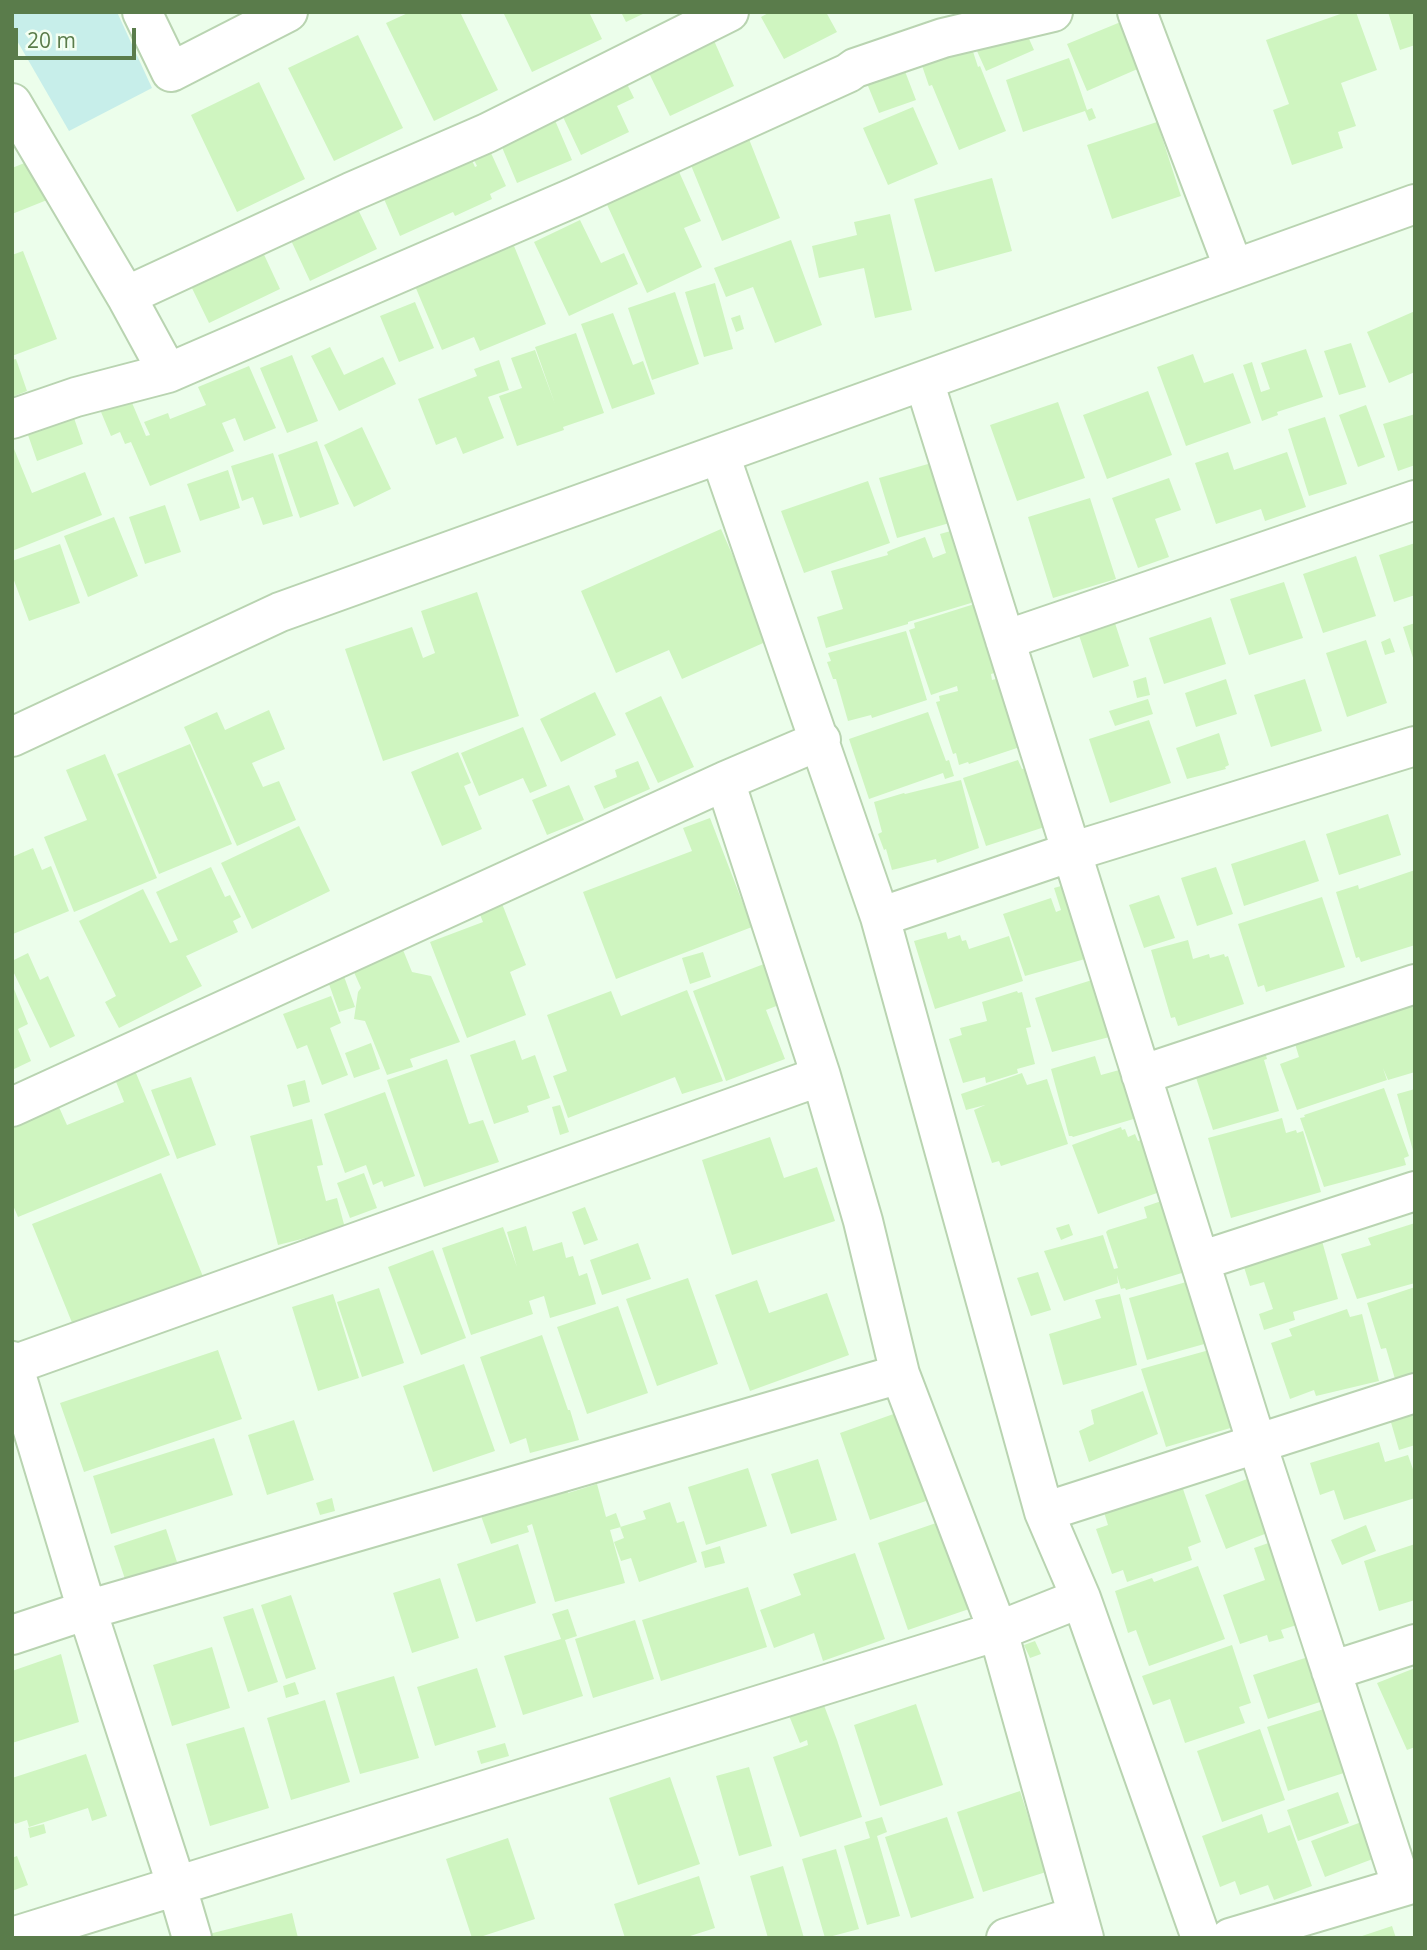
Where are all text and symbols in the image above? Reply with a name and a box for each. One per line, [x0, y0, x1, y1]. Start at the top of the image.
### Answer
scale bar [18, 14, 140, 58]
text: 20 m [27, 26, 76, 54]

